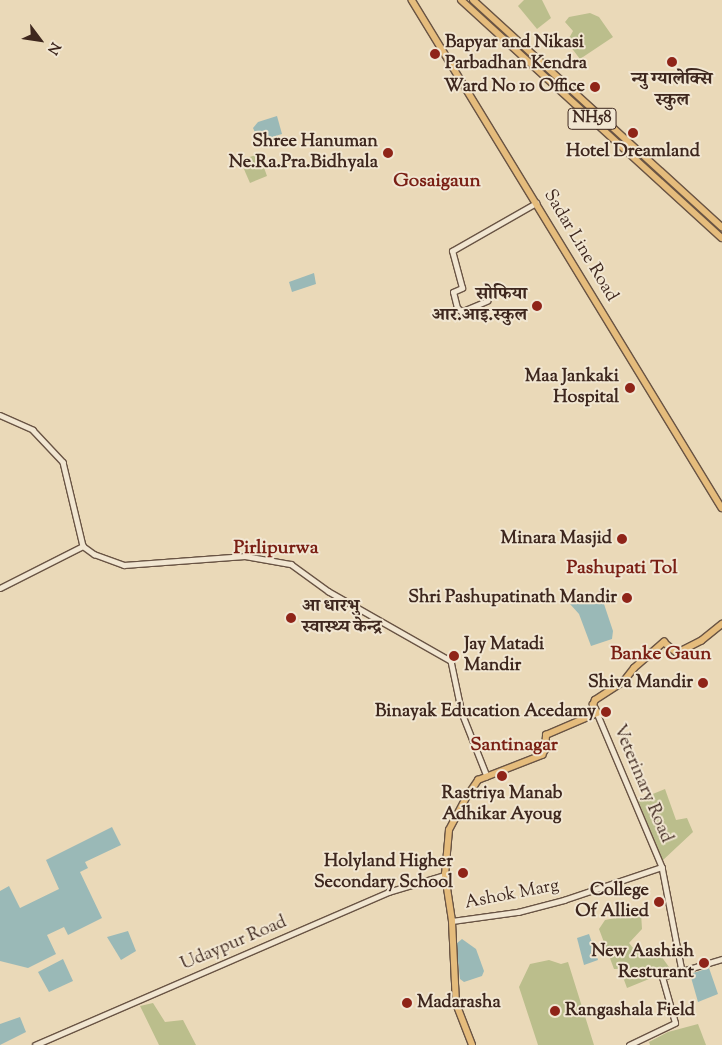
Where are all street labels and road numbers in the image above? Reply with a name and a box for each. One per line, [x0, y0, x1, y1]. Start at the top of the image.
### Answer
road number: NH58 [567, 106, 617, 132]
street label: Sadar Line Road [538, 186, 622, 306]
street label: Veterinary Road [607, 722, 677, 846]
street label: Ashok Marg [463, 875, 561, 915]
street label: Udaypur Road [178, 912, 290, 976]

